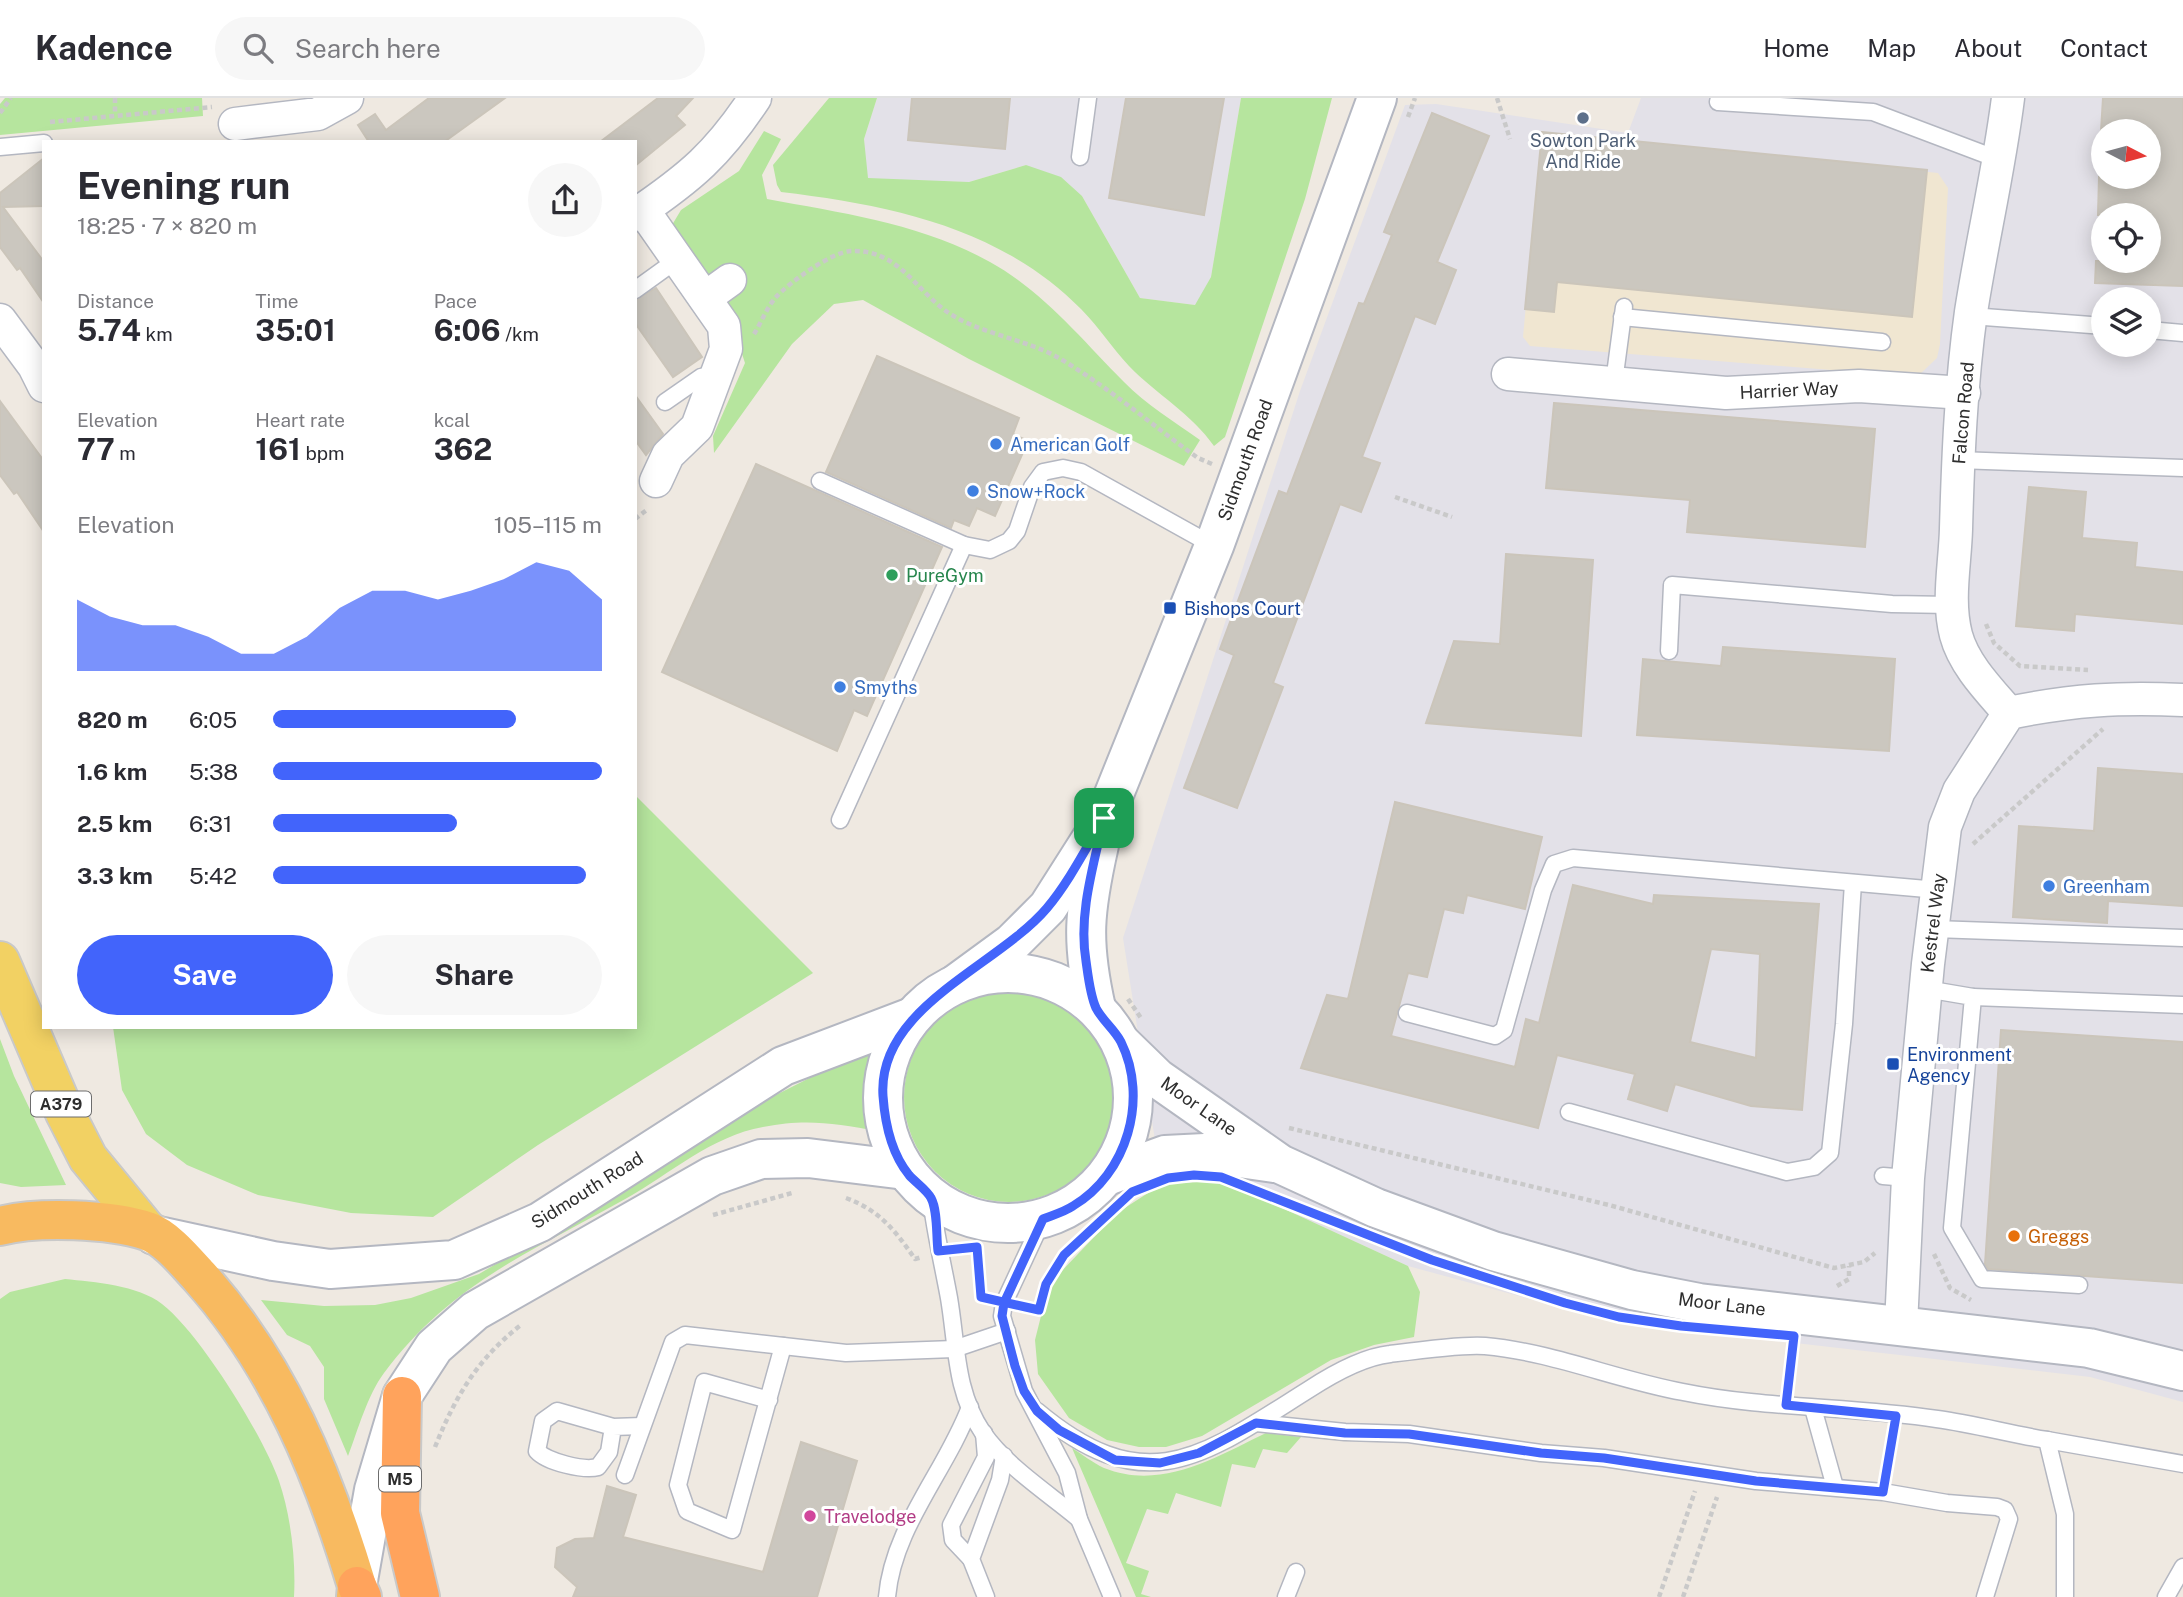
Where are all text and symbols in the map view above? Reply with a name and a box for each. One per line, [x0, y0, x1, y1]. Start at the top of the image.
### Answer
search box [215, 17, 705, 80]
text: Kadence [35, 29, 173, 67]
icon: search [239, 29, 277, 67]
text: Search here [295, 33, 441, 64]
text: Home [1763, 34, 1829, 62]
text: Map [1867, 34, 1916, 62]
text: About [1954, 34, 2022, 62]
text: Contact [2060, 34, 2148, 62]
marker: Sowton Park And Ride [1575, 110, 1591, 126]
north arrow [2091, 119, 2161, 189]
map controls [2091, 119, 2161, 357]
place label: Sowton Park And Ride [1530, 130, 1636, 172]
text: Evening run [77, 163, 290, 208]
button: share [528, 163, 602, 237]
button: locate [2091, 203, 2161, 273]
text: 18:25 · 7 × 820 m [77, 212, 257, 239]
button: layers [2091, 287, 2161, 357]
text: Distance [77, 290, 154, 312]
text: Time [255, 290, 299, 312]
text: Pace [434, 290, 477, 312]
text: 5.74 [77, 312, 141, 348]
text: 35:01 [255, 312, 336, 348]
text: 6:06 [434, 312, 501, 348]
text: km [141, 323, 173, 345]
text: /km [501, 323, 539, 345]
street label: Falcon Road [1948, 361, 1978, 465]
street label: Harrier Way [1739, 377, 1839, 403]
street label: Sidmouth Road [1213, 396, 1277, 524]
text: Elevation [77, 409, 158, 431]
text: Heart rate [255, 409, 345, 431]
text: kcal [434, 409, 470, 431]
text: 77 [77, 431, 115, 467]
text: 161 [255, 431, 301, 467]
text: 362 [434, 431, 492, 467]
place label: American Golf [1010, 434, 1130, 455]
marker: American Golf [988, 436, 1004, 452]
text: m [115, 442, 136, 464]
text: bpm [301, 442, 345, 464]
place label: Snow+Rock [987, 481, 1085, 502]
marker: Snow+Rock [965, 483, 981, 499]
text: Elevation [77, 511, 175, 538]
text: 105–115 m [494, 511, 602, 538]
place label: PureGym [906, 565, 983, 586]
marker: PureGym [884, 567, 900, 583]
place label: Bishops Court [1184, 598, 1301, 619]
marker: Bishops Court [1162, 600, 1178, 616]
place label: Smyths [854, 677, 917, 698]
marker: Smyths [832, 679, 848, 695]
text: 820 m [77, 706, 148, 733]
text: 6:05 [189, 706, 237, 733]
text: 1.6 km [77, 758, 147, 785]
text: 5:38 [189, 758, 238, 785]
pin [1074, 788, 1134, 848]
icon: arrive [1085, 799, 1123, 837]
text: 2.5 km [77, 810, 152, 837]
text: 6:31 [189, 810, 232, 837]
text: 3.3 km [77, 862, 153, 889]
text: 5:42 [189, 862, 237, 889]
street label: Kestrel Way [1916, 872, 1950, 974]
place label: Greenham [2063, 876, 2150, 897]
marker: Greenham [2041, 878, 2057, 894]
button: Save [77, 935, 333, 1015]
button: Share [347, 935, 602, 1015]
place label: Environment Agency [1907, 1044, 2012, 1086]
marker: Environment Agency [1885, 1056, 1901, 1072]
street label: Moor Lane [1157, 1072, 1241, 1140]
road number: A379 [31, 1092, 91, 1116]
street label: Sidmouth Road [527, 1147, 647, 1233]
place label: Greggs [2028, 1226, 2089, 1247]
marker: Greggs [2006, 1228, 2022, 1244]
street label: Moor Lane [1677, 1288, 1767, 1320]
road number: M5 [379, 1466, 421, 1492]
place label: Travelodge [824, 1506, 917, 1527]
marker: Travelodge [802, 1508, 818, 1524]

